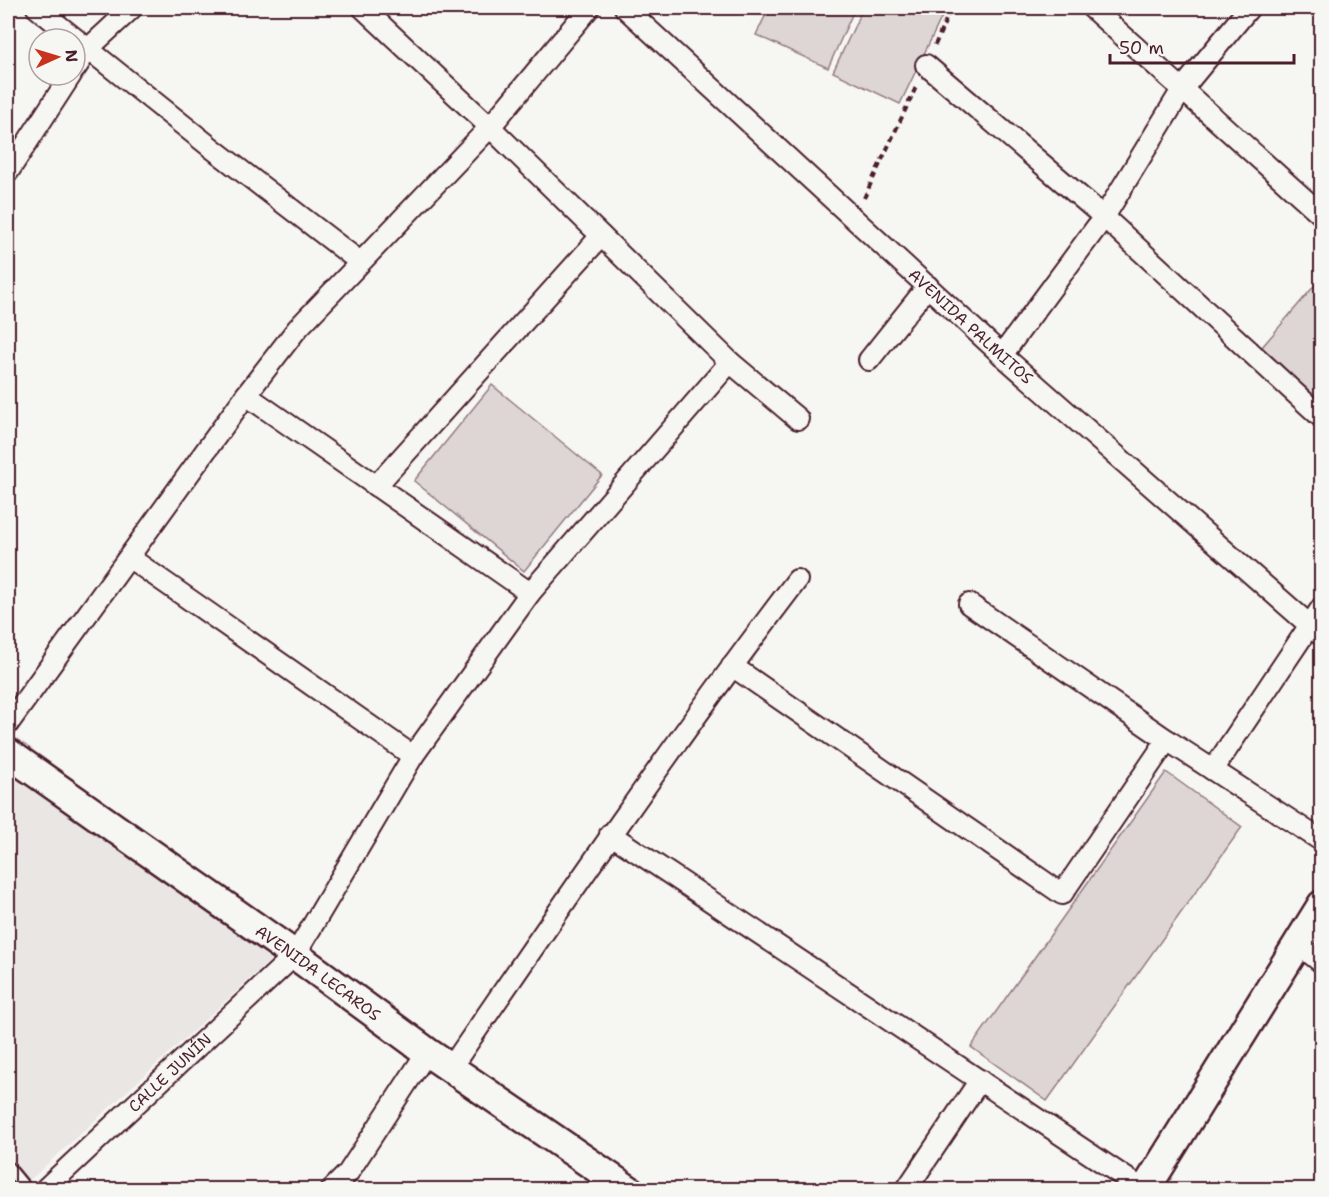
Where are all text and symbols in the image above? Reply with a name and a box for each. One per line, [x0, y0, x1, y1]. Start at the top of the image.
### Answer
north arrow [27, 27, 87, 87]
scale bar [1110, 27, 1294, 65]
text: 50 m [1119, 36, 1164, 60]
text: N [61, 49, 82, 63]
street label: AVENIDA PALMITOS [904, 264, 1038, 389]
street label: AVENIDA LECAROS [251, 920, 385, 1026]
street label: CALLE JUNÍN [124, 1029, 216, 1117]

